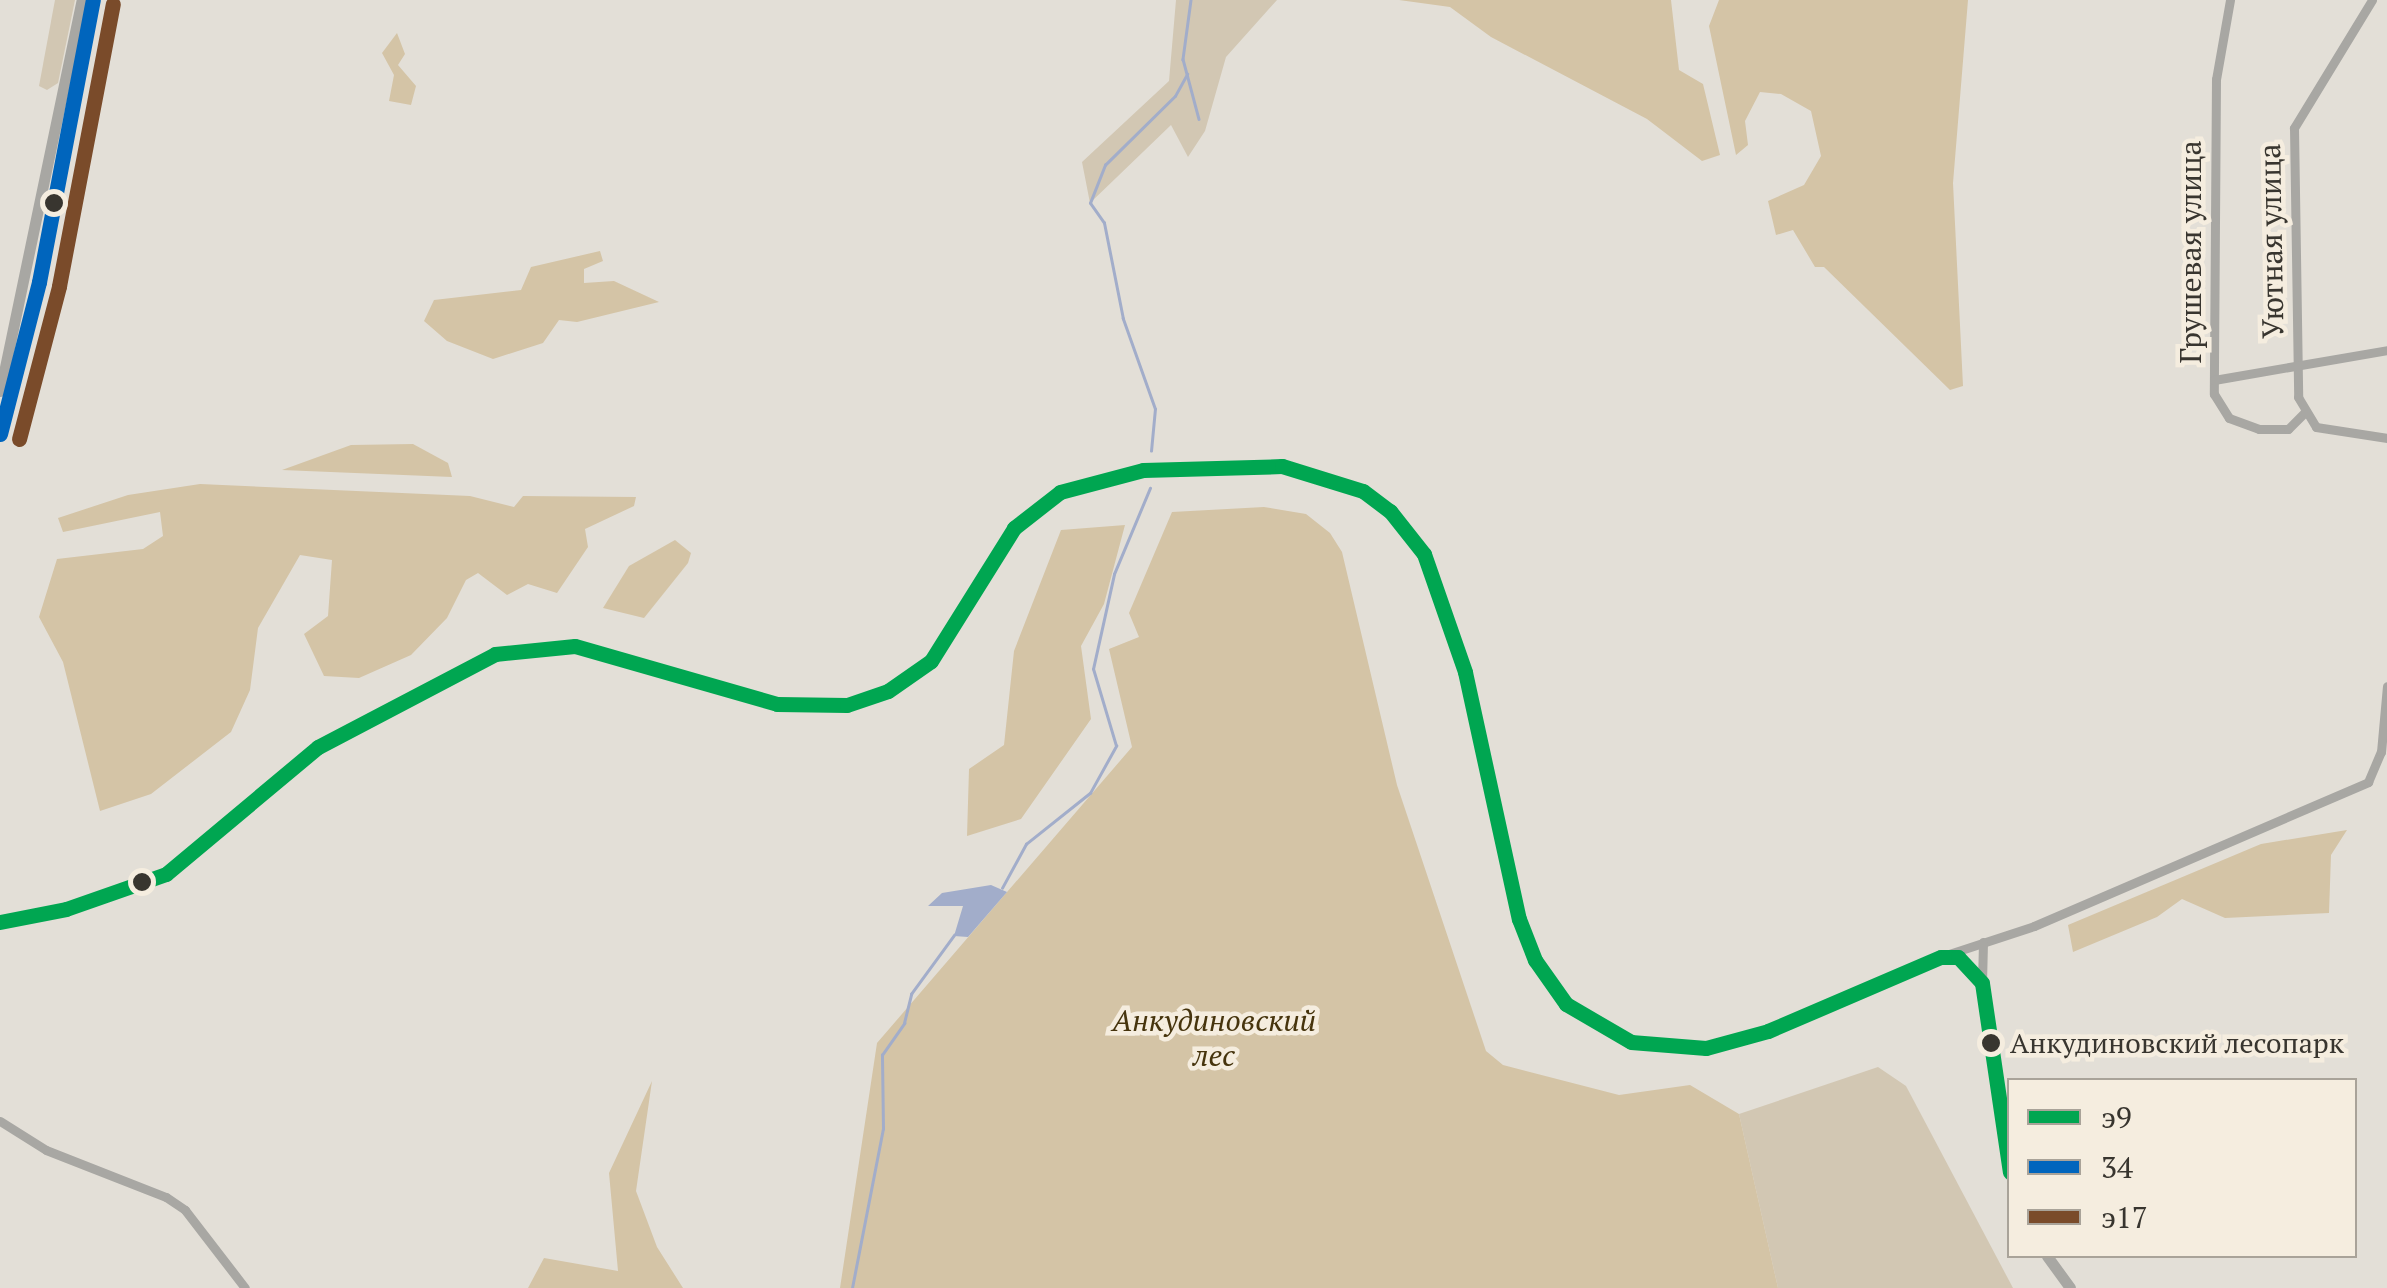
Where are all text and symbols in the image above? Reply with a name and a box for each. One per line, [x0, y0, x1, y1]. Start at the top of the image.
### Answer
street label: Грушевая улица [2172, 140, 2208, 364]
street label: Уютная улица [2251, 143, 2291, 339]
unlabelled marker [44, 193, 64, 213]
unlabelled marker [132, 872, 152, 892]
park label: Анкудиновский лес [1112, 1002, 1316, 1072]
place label: Анкудиновский лесопарк [2010, 1026, 2344, 1060]
marker: Анкудиновский лесопарк [1981, 1033, 2001, 1053]
legend [2007, 1078, 2357, 1258]
text: э9 [2101, 1097, 2132, 1137]
text: 34 [2101, 1147, 2133, 1187]
text: э17 [2101, 1197, 2148, 1237]

